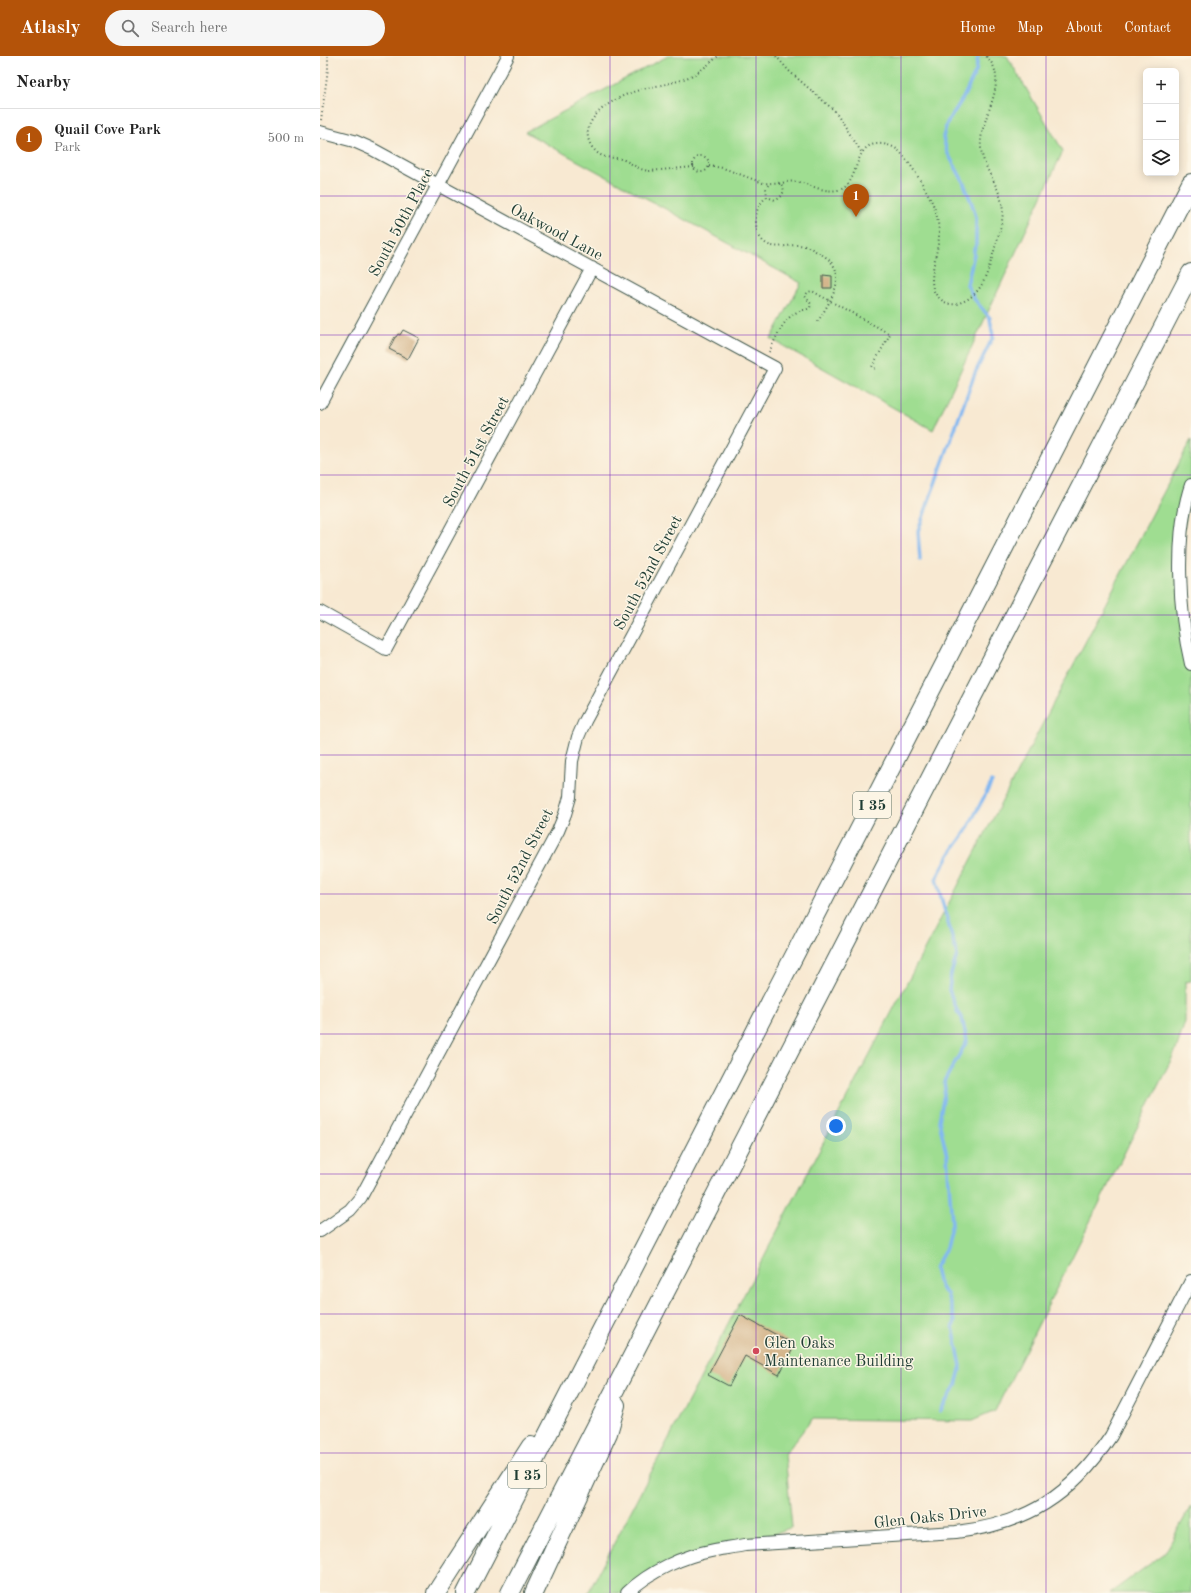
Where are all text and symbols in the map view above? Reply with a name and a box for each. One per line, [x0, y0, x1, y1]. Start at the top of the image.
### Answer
search box [105, 10, 385, 46]
icon: search [119, 17, 141, 39]
text: Atlasly [20, 19, 81, 38]
text: Search here [151, 21, 228, 36]
text: Home [960, 21, 995, 35]
text: Map [1017, 21, 1043, 35]
text: About [1065, 21, 1102, 35]
text: Contact [1124, 21, 1171, 35]
map controls [1143, 68, 1179, 176]
button: + [1143, 68, 1179, 104]
text: Nearby [16, 74, 71, 91]
button: − [1143, 104, 1179, 140]
text: Quail Cove Park [54, 123, 161, 138]
text: 1 [25, 132, 33, 145]
text: 500 m [267, 132, 304, 145]
button: layers [1143, 140, 1179, 176]
text: Park [54, 141, 81, 154]
street label: South 50th Place [367, 166, 437, 280]
pin: 1 [843, 184, 869, 217]
street label: Oakwood Lane [507, 202, 605, 264]
street label: South 51st Street [441, 393, 513, 510]
street label: South 52nd Street [612, 512, 686, 633]
road number: I 35 [853, 792, 891, 818]
street label: South 52nd Street [485, 806, 557, 927]
your location [826, 1116, 846, 1136]
place label: Glen Oaks Maintenance Building [764, 1336, 914, 1370]
marker: Glen Oaks Maintenance Building [751, 1346, 761, 1356]
road number: I 35 [508, 1462, 546, 1488]
street label: Glen Oaks Drive [873, 1504, 988, 1532]

